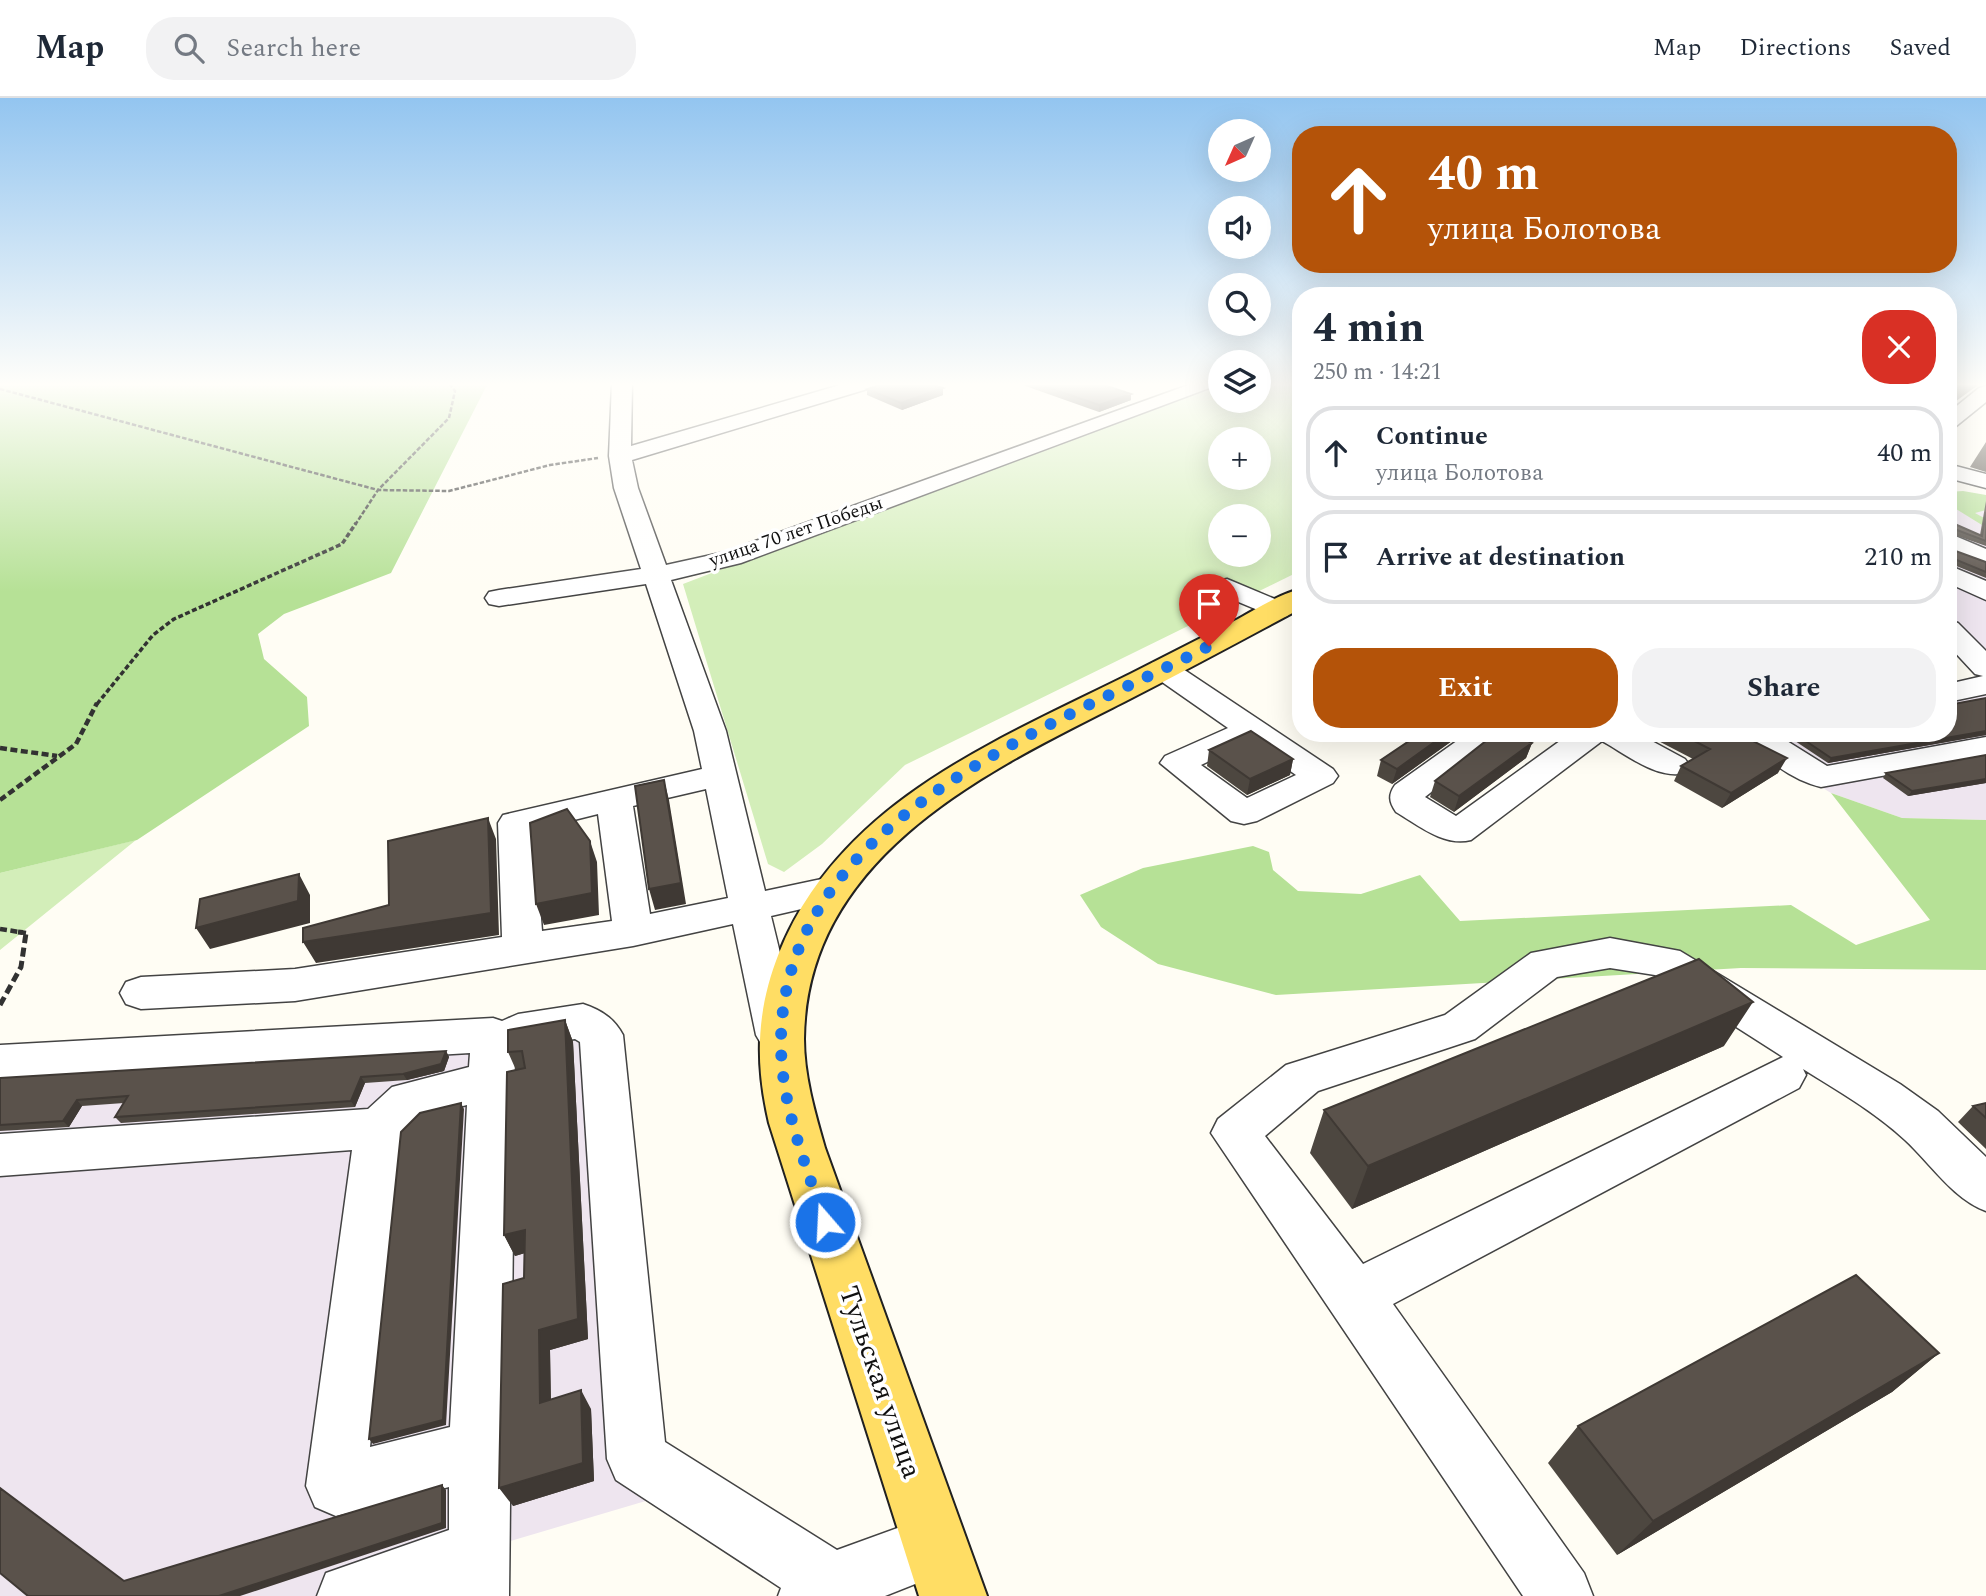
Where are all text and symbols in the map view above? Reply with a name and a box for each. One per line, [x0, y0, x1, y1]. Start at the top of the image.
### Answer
search box [146, 17, 636, 80]
text: Map [35, 23, 104, 73]
text: Search here [226, 28, 361, 68]
icon: search [170, 29, 208, 67]
text: Map [1653, 30, 1701, 66]
text: Directions [1739, 30, 1851, 66]
text: Saved [1889, 30, 1951, 66]
north arrow [1208, 119, 1270, 182]
map controls [1208, 119, 1271, 567]
text: 40 m [1428, 137, 1539, 212]
icon: ahead [1313, 154, 1404, 245]
button: sound [1208, 196, 1271, 259]
text: улица Болотова [1428, 205, 1661, 254]
button: search [1208, 273, 1271, 336]
text: 4 min [1313, 297, 1425, 360]
button: close [1862, 310, 1936, 384]
button: layers [1208, 350, 1271, 413]
text: 250 m · 14:21 [1313, 355, 1442, 390]
text: Continue [1376, 416, 1488, 456]
button: + [1208, 427, 1271, 490]
text: 40 m [1877, 433, 1932, 473]
icon: ahead [1317, 434, 1355, 472]
text: улица Болотова [1376, 456, 1543, 491]
street label: улица 70 лет Победы [704, 489, 887, 576]
button: − [1208, 504, 1271, 567]
text: Arrive at destination [1376, 537, 1625, 577]
text: 210 m [1864, 537, 1932, 577]
icon: arrive [1317, 538, 1355, 576]
pin [1179, 574, 1239, 646]
icon: arrive [1190, 585, 1228, 623]
button: Exit [1313, 648, 1618, 728]
button: Share [1632, 648, 1936, 728]
position arrow [788, 1185, 862, 1259]
street label: Тульская улица [827, 1280, 933, 1484]

